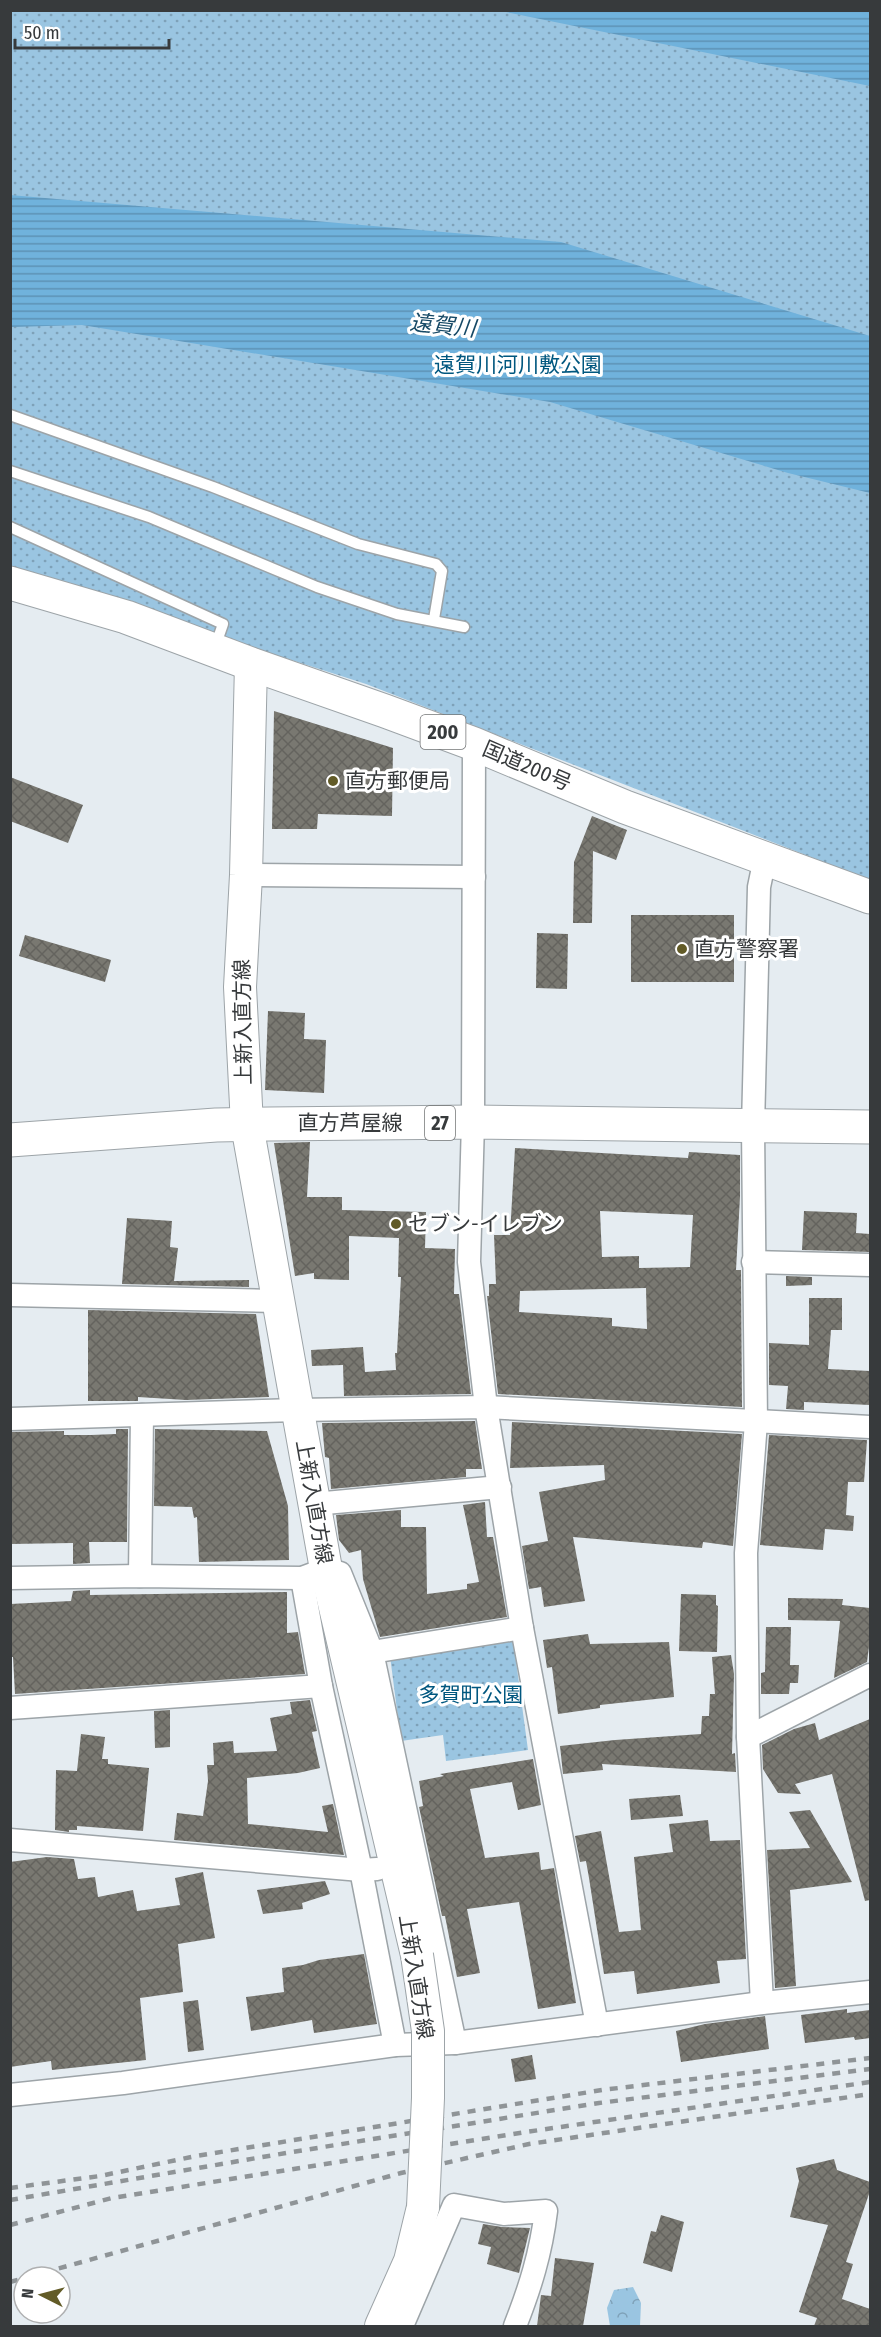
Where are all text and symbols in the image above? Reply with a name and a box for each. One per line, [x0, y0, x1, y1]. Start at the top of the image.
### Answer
scale bar [15, 12, 170, 50]
text: 50 m [24, 22, 60, 44]
water label: 遠賀川 [409, 309, 479, 343]
park label: 遠賀川河川敷公園 [434, 352, 602, 378]
road number: 200 [420, 715, 466, 749]
street label: 国道200号 [479, 736, 575, 796]
place label: 直方郵便局 [345, 768, 450, 794]
marker: 直方郵便局 [326, 774, 340, 788]
place label: 直方警察署 [694, 936, 799, 962]
marker: 直方警察署 [675, 942, 689, 956]
street label: 上新入直方線 [229, 959, 257, 1085]
road number: 27 [425, 1106, 455, 1140]
street label: 直方芦屋線 [298, 1110, 403, 1136]
place label: セブン-イレブン [408, 1211, 563, 1237]
marker: セブン-イレブン [389, 1217, 403, 1231]
street label: 上新入直方線 [290, 1438, 338, 1566]
park label: 多賀町公園 [419, 1682, 524, 1708]
street label: 上新入直方線 [393, 1913, 439, 2041]
north arrow [12, 2265, 72, 2325]
text: N [18, 2288, 38, 2299]

